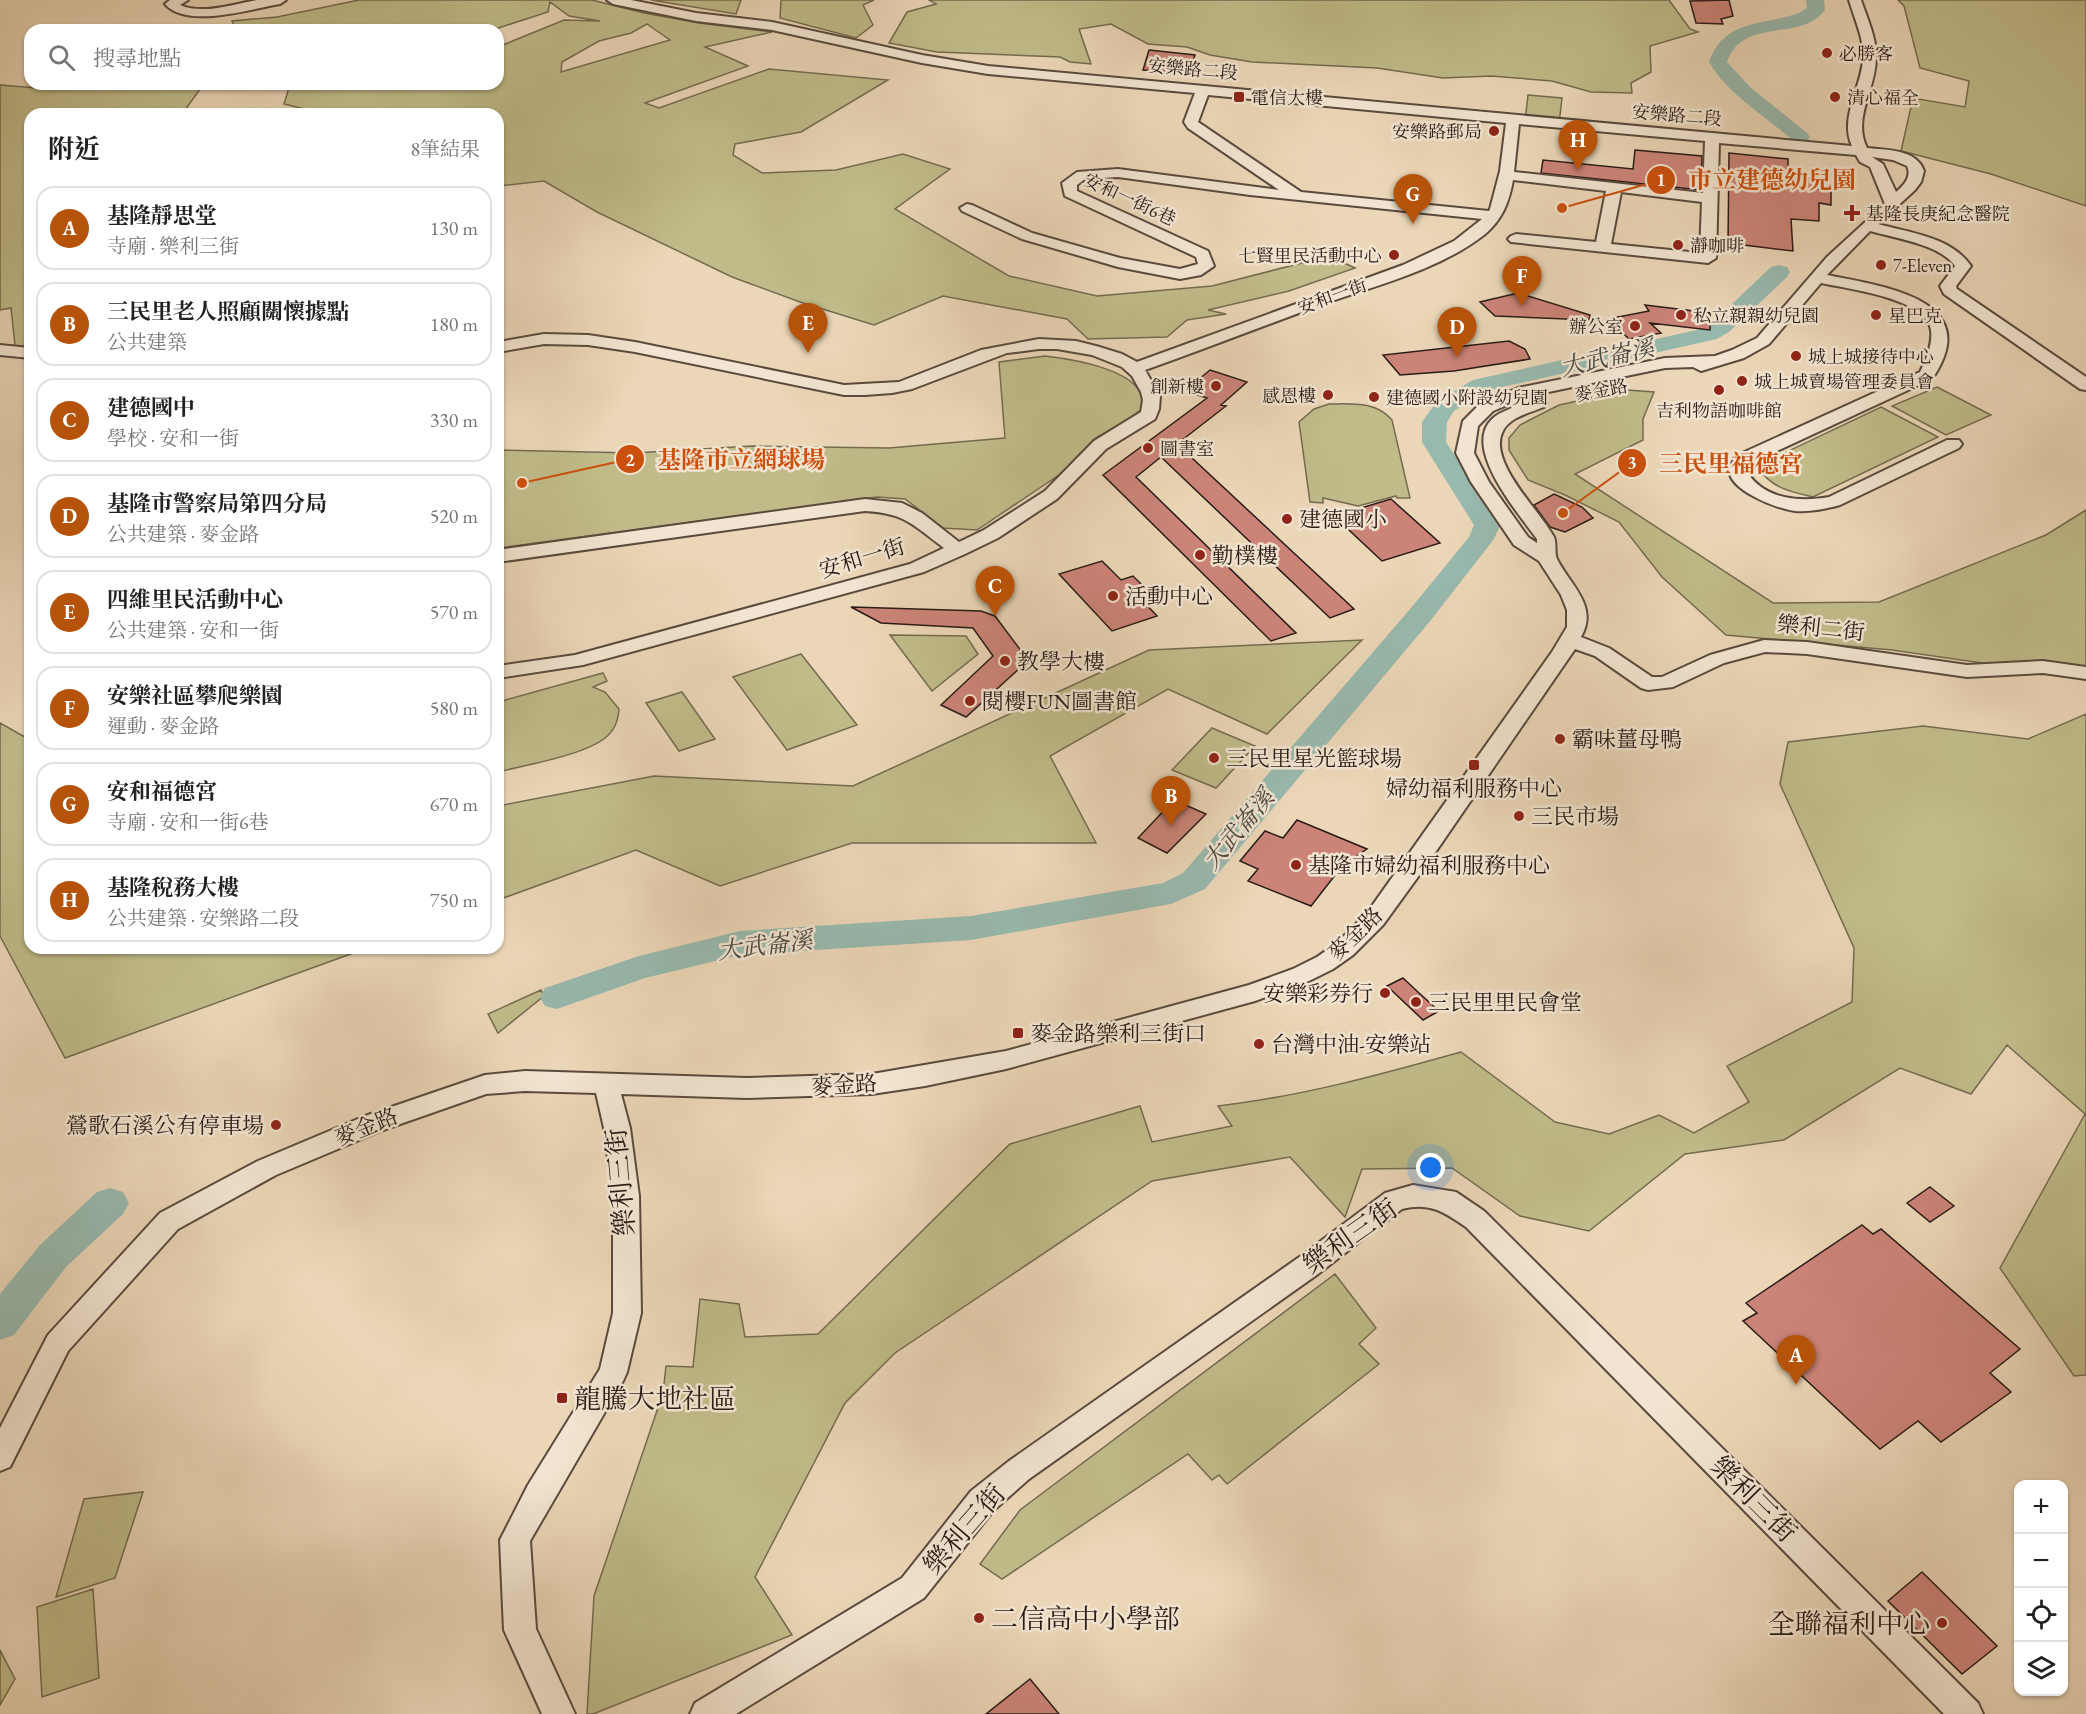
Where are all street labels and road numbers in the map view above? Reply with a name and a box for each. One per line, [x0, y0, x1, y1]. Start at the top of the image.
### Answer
street label: 安樂路二段 [1147, 54, 1239, 84]
street label: 安樂路二段 [1631, 100, 1723, 130]
street label: 安和一街6巷 [1080, 168, 1180, 230]
street label: 安和一街 [1294, 273, 1370, 319]
street label: 麥金路 [1572, 374, 1630, 406]
street label: 安和一街 [816, 531, 908, 585]
street label: 樂利二街 [1776, 609, 1866, 647]
street label: 麥金路 [1321, 901, 1389, 967]
street label: 麥金路 [810, 1068, 878, 1102]
street label: 麥金路 [330, 1101, 402, 1153]
street label: 樂利三街 [598, 1127, 642, 1237]
street label: 樂利三街 [1296, 1191, 1404, 1281]
street label: 樂利三街 [1703, 1448, 1805, 1550]
street label: 樂利三街 [915, 1477, 1013, 1581]

